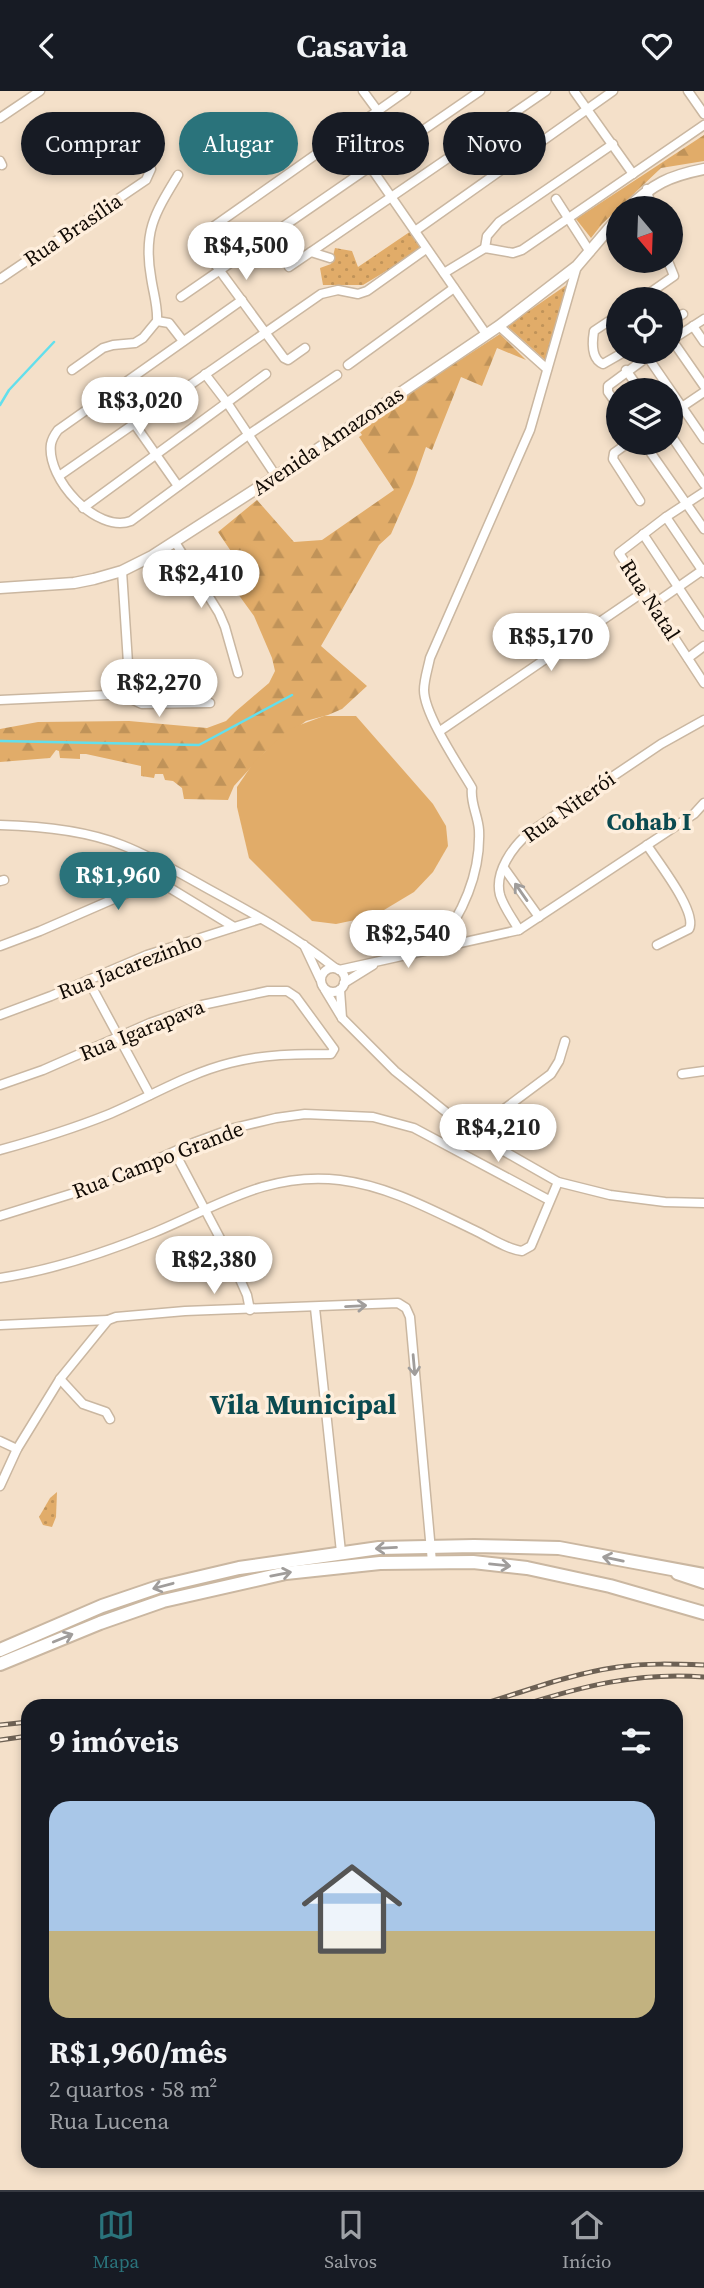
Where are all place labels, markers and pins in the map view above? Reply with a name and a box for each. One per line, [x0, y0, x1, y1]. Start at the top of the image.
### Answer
pin: R$4,500 [181, 223, 311, 282]
pin: R$3,020 [75, 377, 205, 437]
pin: R$2,410 [136, 551, 266, 610]
pin: R$5,170 [486, 613, 616, 673]
pin: R$2,270 [94, 659, 224, 719]
pin: R$1,960 [53, 853, 183, 912]
pin: R$2,540 [343, 911, 473, 970]
pin: R$4,210 [433, 1105, 563, 1164]
pin: R$2,380 [149, 1237, 279, 1296]

